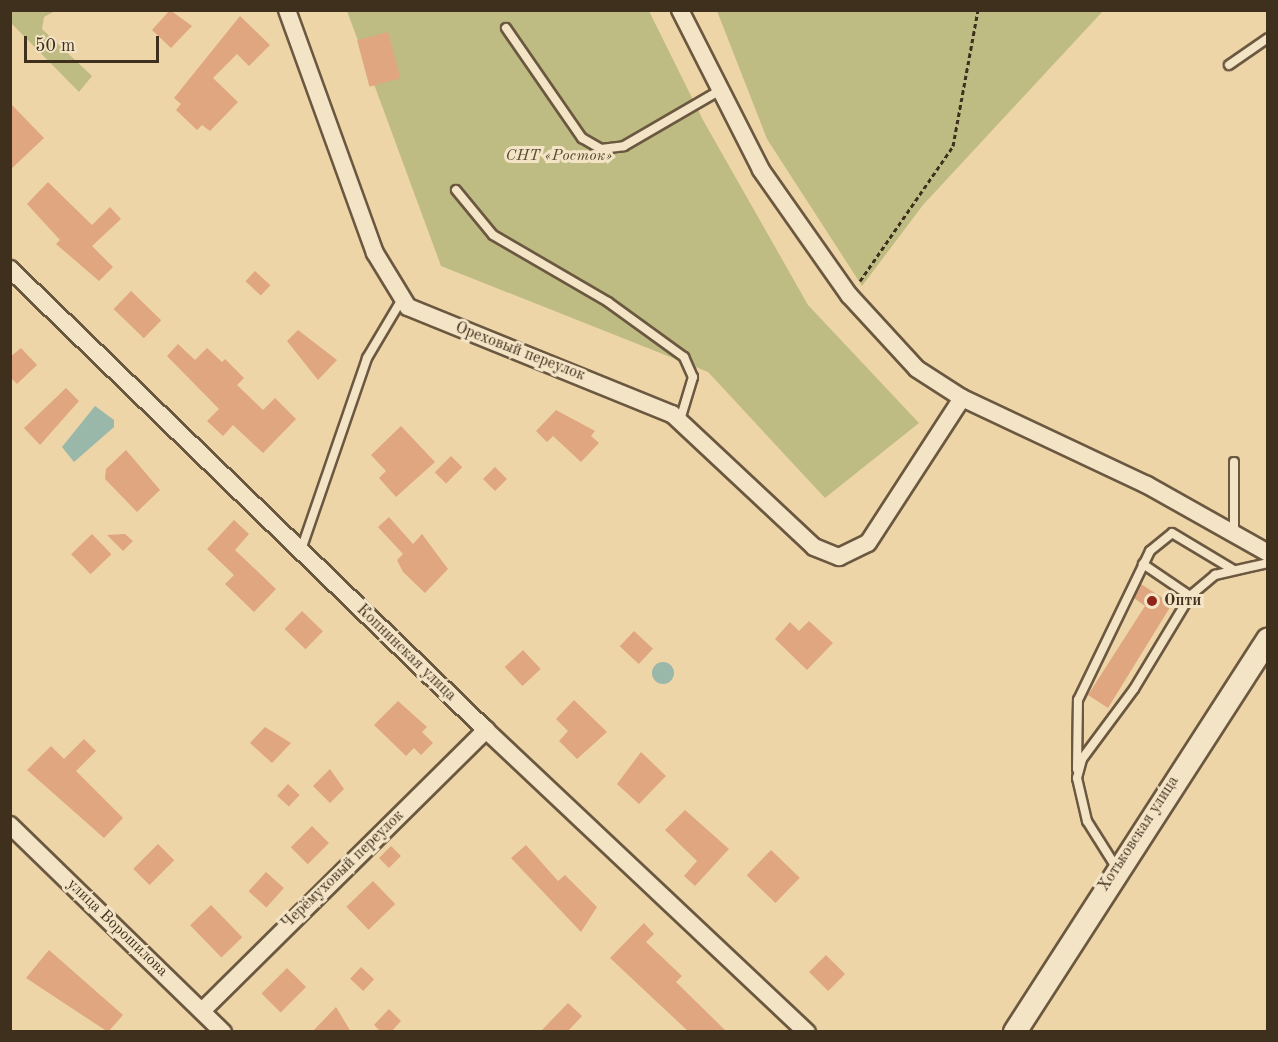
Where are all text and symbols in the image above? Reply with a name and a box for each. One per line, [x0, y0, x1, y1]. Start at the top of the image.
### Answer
scale bar [27, 24, 162, 62]
text: 50 m [35, 37, 75, 55]
park label: СНТ «Росток» [506, 146, 612, 166]
street label: Ореховый переулок [452, 318, 588, 386]
place label: Опти [1164, 591, 1201, 611]
marker: Опти [1145, 594, 1159, 608]
street label: Копнинская улица [352, 601, 460, 705]
street label: Хотьковская улица [1094, 773, 1184, 895]
street label: Черёмуховый переулок [278, 806, 408, 934]
street label: улица Ворошилова [62, 875, 172, 981]

